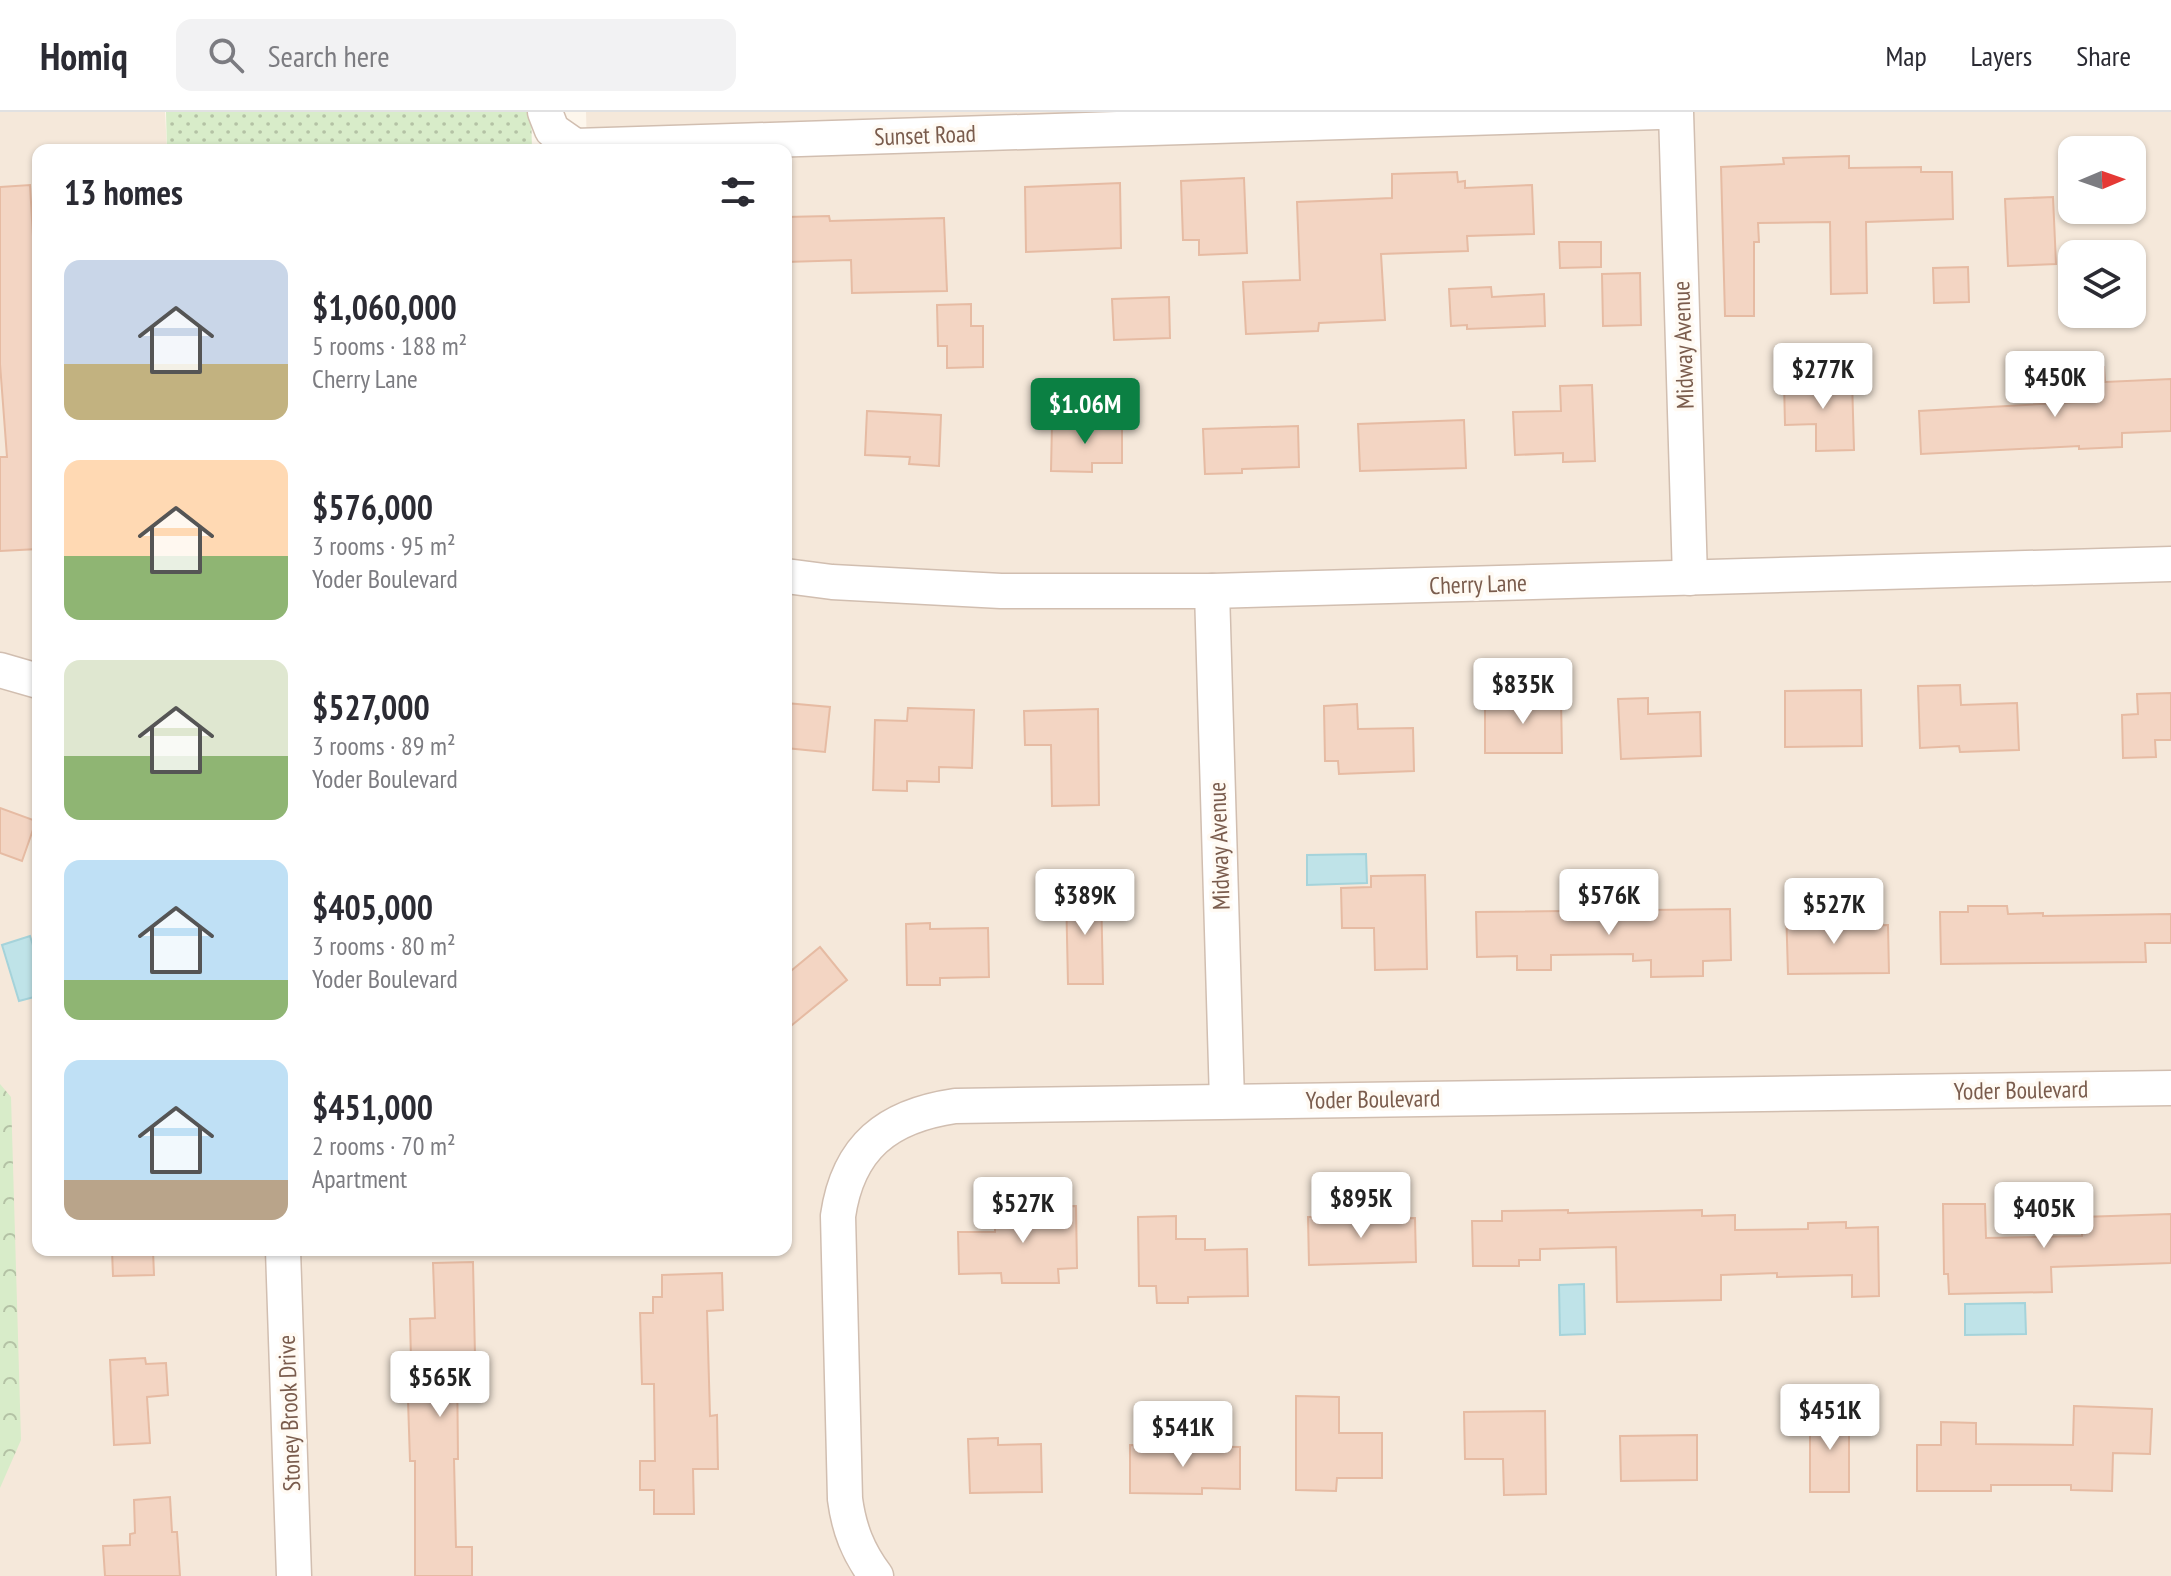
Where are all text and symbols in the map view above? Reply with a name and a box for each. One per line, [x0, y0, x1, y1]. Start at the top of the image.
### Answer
search box [176, 19, 736, 91]
text: Homiq [40, 31, 128, 80]
icon: search [204, 33, 248, 77]
text: Search here [268, 36, 390, 75]
text: Map [1885, 37, 1927, 74]
text: Layers [1971, 37, 2032, 74]
text: Share [2076, 37, 2131, 74]
street label: Sunset Road [874, 118, 976, 152]
north arrow [2058, 136, 2146, 224]
map controls [2058, 136, 2146, 328]
text: 13 homes [64, 170, 183, 214]
icon: filters [716, 170, 760, 214]
button: layers [2058, 240, 2146, 328]
street label: Midway Avenue [1665, 280, 1701, 410]
text: $1,060,000 [312, 285, 457, 329]
icon: home [128, 292, 224, 388]
text: 5 rooms · 188 m² [312, 329, 467, 362]
pin: $277K [1767, 343, 1879, 411]
pin: $450K [1999, 351, 2111, 419]
text: $277K [1791, 352, 1855, 385]
text: $450K [2023, 360, 2087, 393]
text: Cherry Lane [312, 362, 418, 395]
pin: $1.06M [1020, 378, 1150, 446]
text: $1.06M [1049, 387, 1121, 420]
text: $576,000 [312, 485, 433, 529]
icon: home [128, 492, 224, 588]
text: 3 rooms · 95 m² [312, 529, 456, 562]
text: Yoder Boulevard [312, 562, 458, 595]
street label: Cherry Lane [1429, 567, 1527, 601]
pin: $835K [1467, 658, 1579, 726]
text: $835K [1491, 667, 1555, 700]
text: $527,000 [312, 685, 430, 729]
icon: home [128, 692, 224, 788]
text: 3 rooms · 89 m² [312, 729, 456, 762]
text: Yoder Boulevard [312, 762, 458, 795]
street label: Midway Avenue [1201, 781, 1237, 911]
pin: $389K [1029, 869, 1141, 937]
pin: $576K [1553, 869, 1665, 937]
text: $389K [1053, 878, 1117, 911]
text: $576K [1577, 878, 1641, 911]
pin: $527K [1778, 878, 1890, 946]
text: $405,000 [312, 885, 433, 929]
text: $527K [1802, 887, 1866, 920]
icon: home [128, 892, 224, 988]
text: 3 rooms · 80 m² [312, 929, 456, 962]
text: Yoder Boulevard [312, 962, 458, 995]
street label: Yoder Boulevard [1953, 1073, 2089, 1107]
street label: Yoder Boulevard [1305, 1082, 1441, 1116]
text: $451,000 [312, 1085, 433, 1129]
icon: home [128, 1092, 224, 1188]
text: 2 rooms · 70 m² [312, 1129, 456, 1162]
text: Apartment [312, 1162, 407, 1195]
pin: $895K [1305, 1172, 1417, 1240]
pin: $527K [967, 1177, 1079, 1245]
text: $895K [1329, 1181, 1393, 1214]
pin: $405K [1988, 1182, 2100, 1250]
text: $527K [991, 1186, 1055, 1219]
text: $405K [2012, 1191, 2076, 1224]
street label: Stoney Brook Drive [271, 1334, 307, 1492]
pin: $565K [384, 1351, 496, 1419]
text: $565K [408, 1360, 472, 1393]
pin: $451K [1774, 1384, 1886, 1452]
text: $451K [1798, 1393, 1862, 1426]
pin: $541K [1127, 1401, 1239, 1469]
text: $541K [1151, 1410, 1215, 1443]

